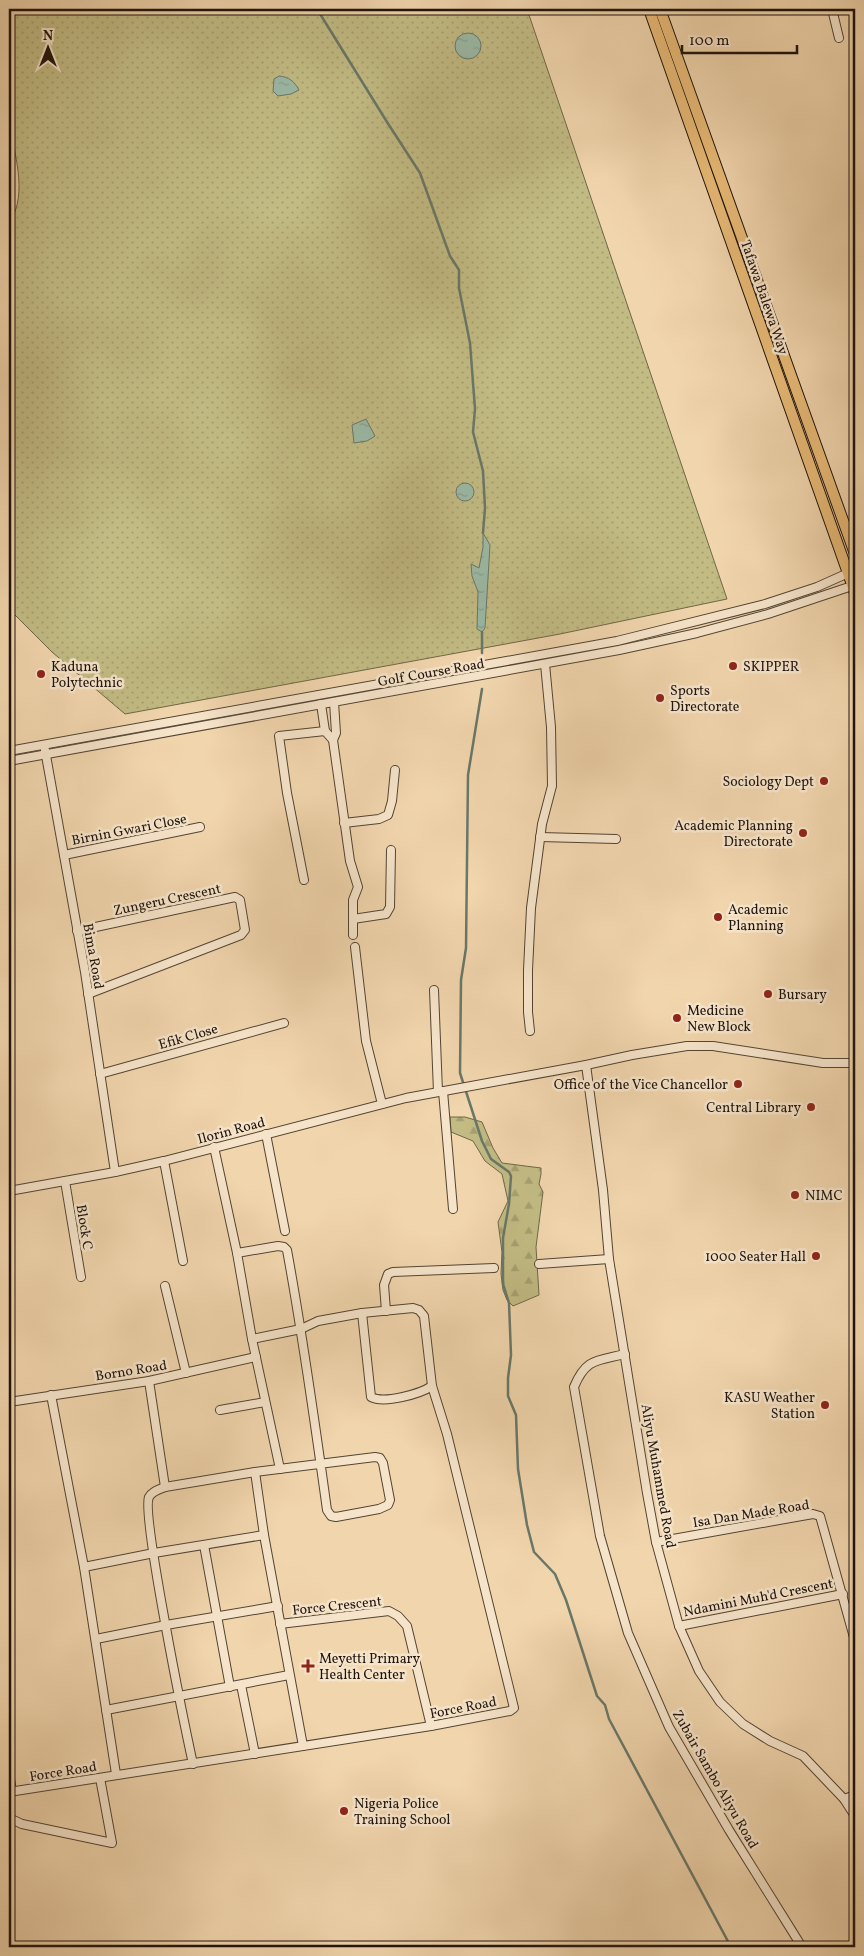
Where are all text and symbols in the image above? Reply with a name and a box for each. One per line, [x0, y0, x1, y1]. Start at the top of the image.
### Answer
north arrow [22, 22, 72, 72]
scale bar [682, 22, 796, 54]
text: N [43, 27, 53, 46]
text: 100 m [689, 31, 729, 52]
street label: Tafawa Balewa Way [735, 238, 792, 358]
street label: Golf Course Road [376, 655, 486, 692]
place label: Kaduna Polytechnic [51, 658, 122, 693]
place label: SKIPPER [743, 658, 800, 677]
marker: SKIPPER [727, 660, 739, 672]
marker: Kaduna Polytechnic [35, 668, 47, 680]
place label: Sports Directorate [670, 682, 740, 717]
marker: Sports Directorate [654, 692, 666, 704]
place label: Sociology Dept [723, 773, 814, 792]
marker: Sociology Dept [818, 775, 830, 787]
street label: Birnin Gwari Close [70, 810, 189, 851]
place label: Academic Planning Directorate [674, 817, 793, 852]
marker: Academic Planning Directorate [797, 827, 809, 839]
street label: Zungeru Crescent [112, 880, 223, 921]
place label: Academic Planning [728, 901, 788, 936]
marker: Academic Planning [712, 911, 724, 923]
street label: Bima Road [77, 922, 108, 991]
place label: Bursary [778, 986, 827, 1005]
marker: Bursary [762, 988, 774, 1000]
place label: Medicine New Block [687, 1002, 751, 1037]
marker: Medicine New Block [671, 1012, 683, 1024]
street label: Efik Close [156, 1020, 221, 1055]
place label: Office of the Vice Chancellor [554, 1076, 728, 1095]
marker: Office of the Vice Chancellor [732, 1078, 744, 1090]
place label: Central Library [706, 1099, 801, 1118]
marker: Central Library [805, 1101, 817, 1113]
street label: Ilorin Road [195, 1113, 267, 1150]
place label: NIMC [805, 1187, 843, 1206]
marker: NIMC [789, 1189, 801, 1201]
street label: Block C [71, 1203, 96, 1251]
place label: 1000 Seater Hall [705, 1248, 806, 1267]
marker: 1000 Seater Hall [810, 1250, 822, 1262]
street label: Borno Road [94, 1356, 168, 1387]
place label: KASU Weather Station [724, 1389, 815, 1424]
marker: KASU Weather Station [819, 1399, 831, 1411]
street label: Aliyu Muhammed Road [635, 1403, 680, 1550]
street label: Isa Dan Made Road [691, 1496, 811, 1533]
street label: Ndamini Muh'd Crescent [682, 1575, 835, 1622]
street label: Force Crescent [291, 1592, 383, 1621]
place label: Meyetti Primary Health Center [319, 1650, 420, 1685]
marker: Meyetti Primary Health Center [301, 1659, 315, 1673]
street label: Force Road [428, 1693, 498, 1724]
street label: Zubair Sambo Aliyu Road [667, 1707, 762, 1853]
street label: Force Road [28, 1758, 98, 1787]
place label: Nigeria Police Training School [354, 1795, 451, 1830]
marker: Nigeria Police Training School [338, 1805, 350, 1817]

